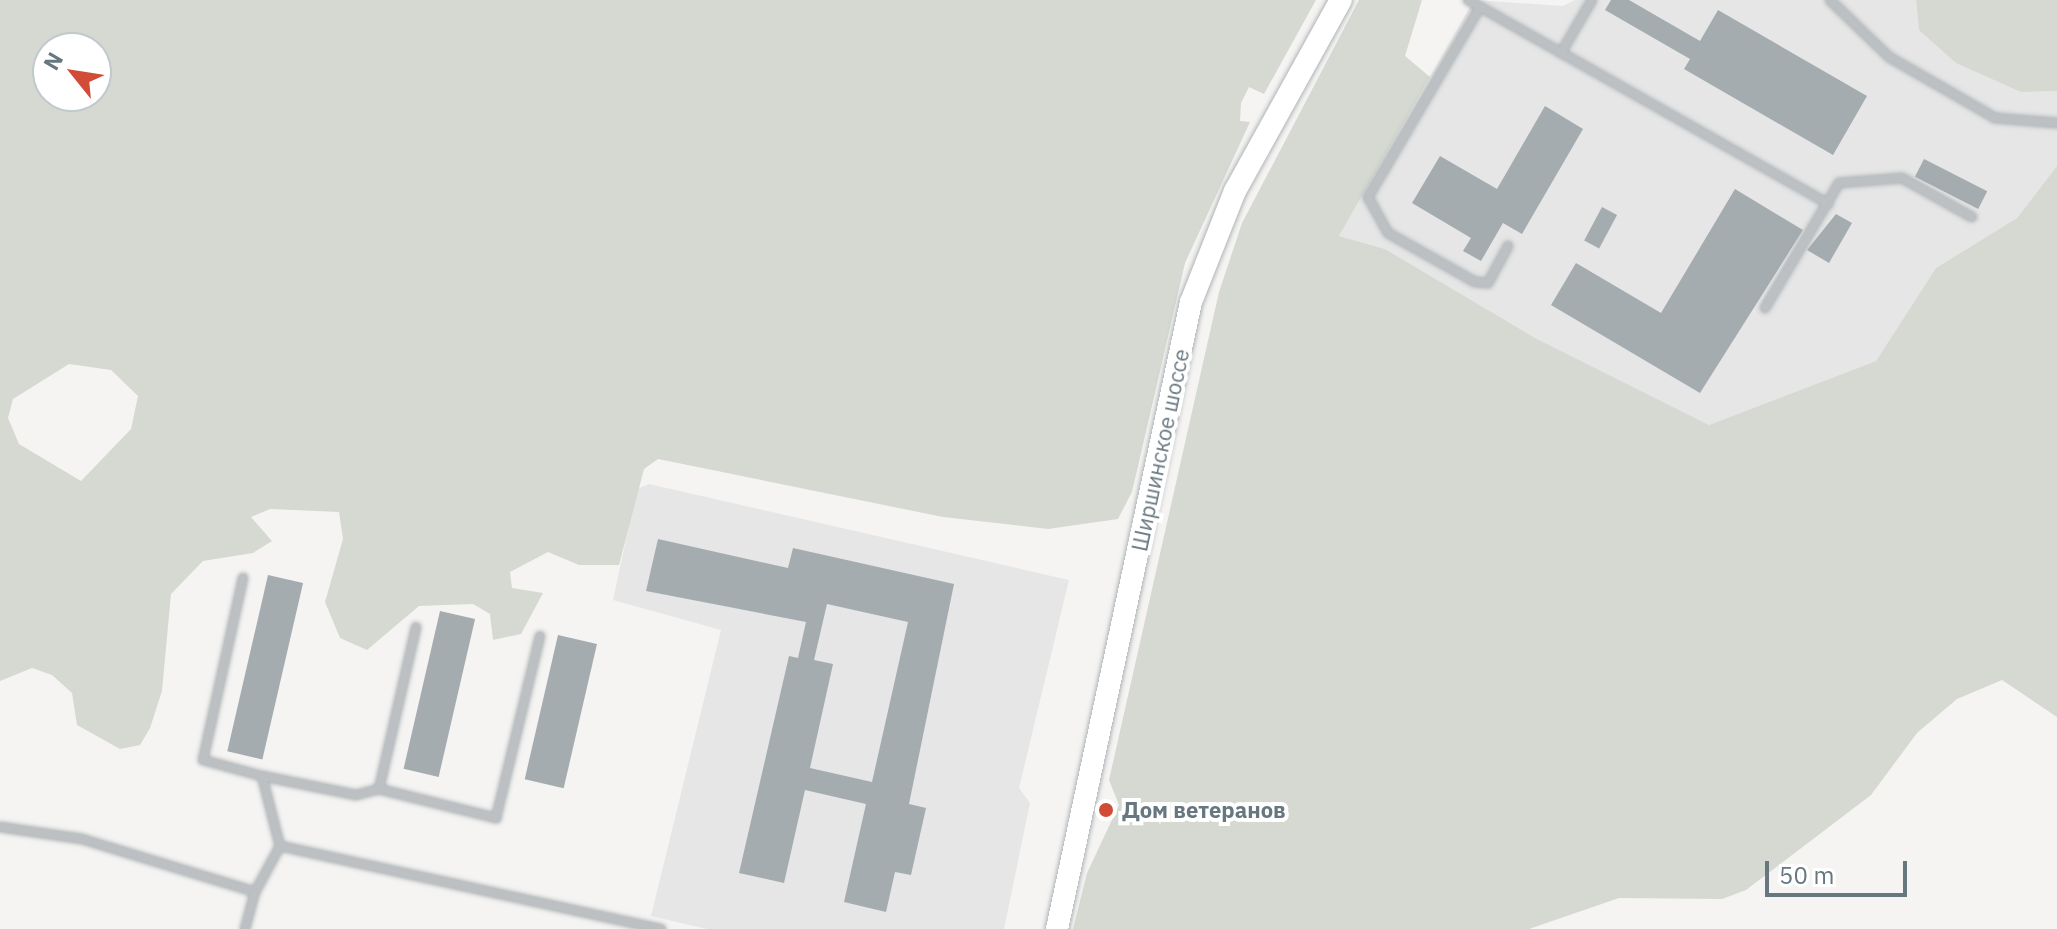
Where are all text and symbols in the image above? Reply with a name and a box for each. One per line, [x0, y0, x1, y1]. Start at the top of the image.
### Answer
north arrow [32, 32, 112, 112]
text: N [36, 47, 69, 75]
street label: Ширшинское шоссе [1126, 346, 1194, 554]
place label: Дом ветеранов [1122, 797, 1286, 823]
marker: Дом ветеранов [1097, 801, 1115, 819]
scale bar [1769, 845, 1911, 895]
text: 50 m [1779, 859, 1834, 891]

